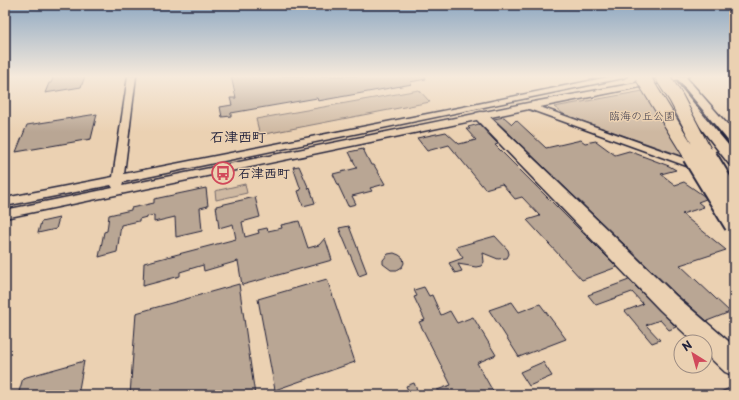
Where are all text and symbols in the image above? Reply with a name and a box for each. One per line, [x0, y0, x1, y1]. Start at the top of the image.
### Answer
park label: 臨海の丘公園 [609, 107, 675, 124]
district label: 石津西町 [210, 126, 266, 147]
bus stop icon: 石津西町 [210, 160, 236, 186]
place label: 石津西町 [238, 163, 290, 182]
north arrow [673, 334, 713, 374]
text: N [678, 336, 696, 355]

